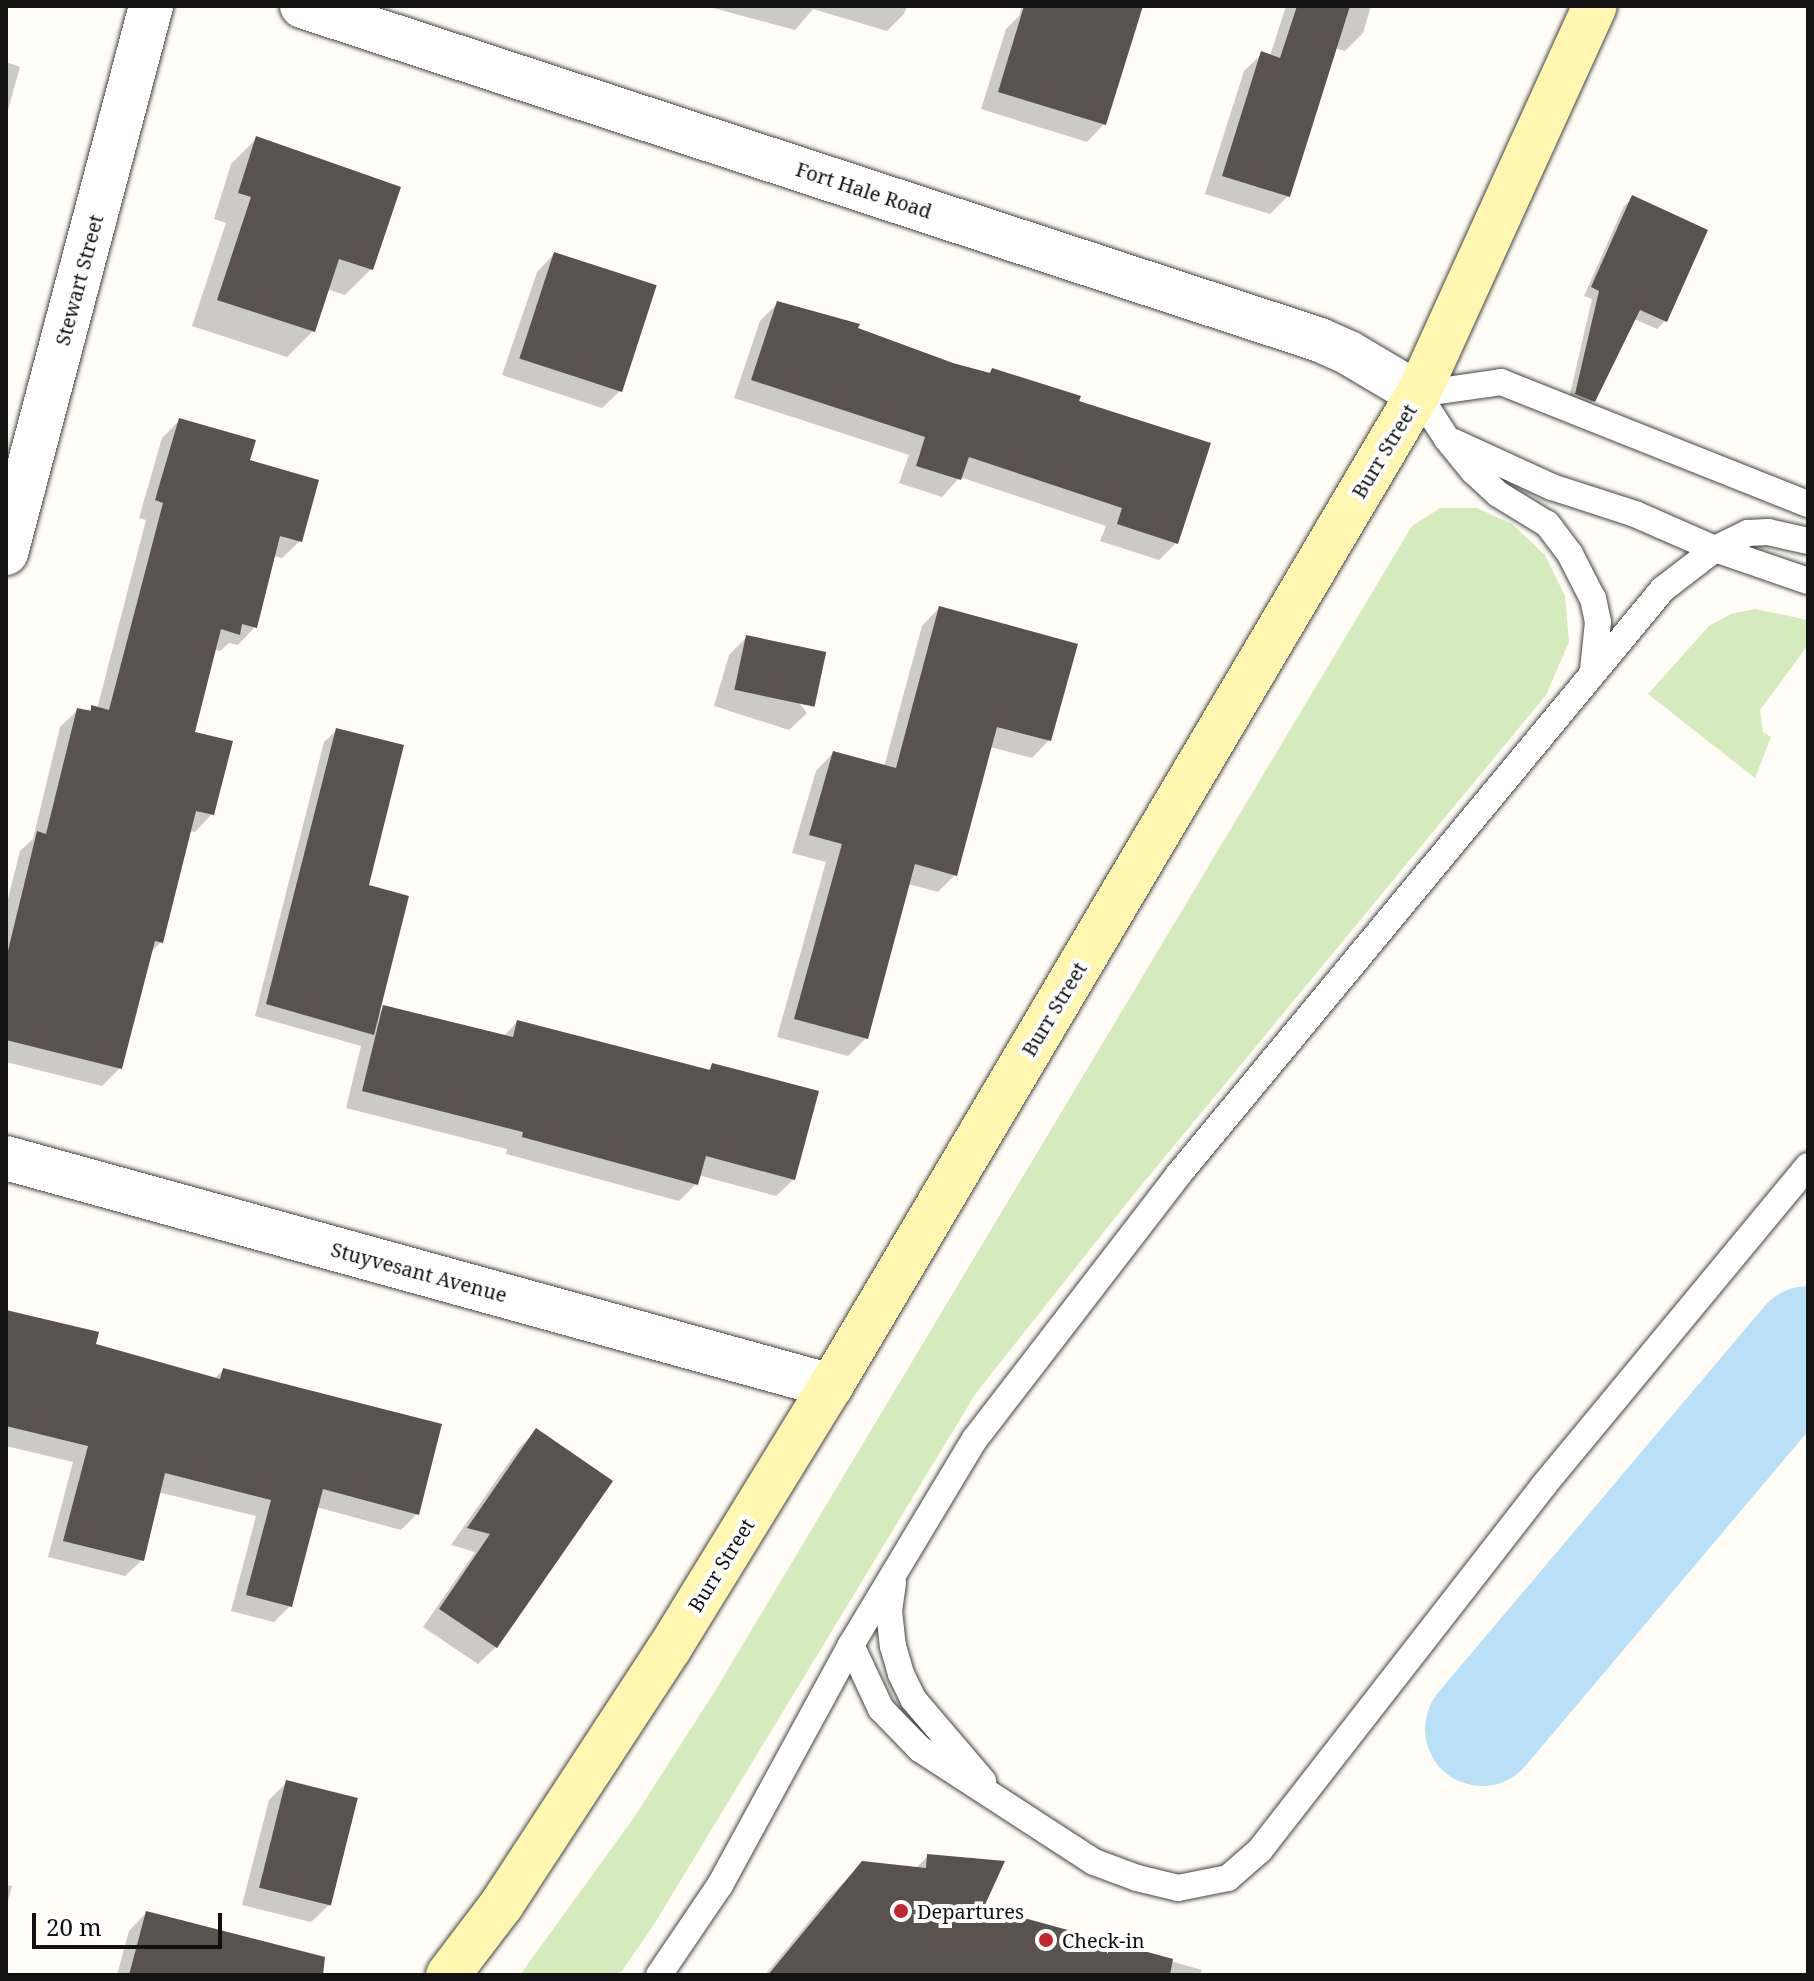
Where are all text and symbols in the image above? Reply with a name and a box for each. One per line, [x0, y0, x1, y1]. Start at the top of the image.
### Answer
street label: Fort Hale Road [793, 157, 935, 223]
street label: Stewart Street [50, 212, 108, 348]
street label: Burr Street [1347, 400, 1421, 502]
street label: Burr Street [1017, 958, 1091, 1060]
street label: Stuyvesant Avenue [328, 1237, 510, 1307]
street label: Burr Street [683, 1514, 759, 1616]
scale bar [36, 1897, 226, 1947]
place label: Departures [917, 1899, 1024, 1923]
marker: Departures [892, 1902, 910, 1920]
text: 20 m [46, 1910, 102, 1943]
place label: Check-in [1062, 1928, 1145, 1952]
marker: Check-in [1037, 1931, 1055, 1949]

